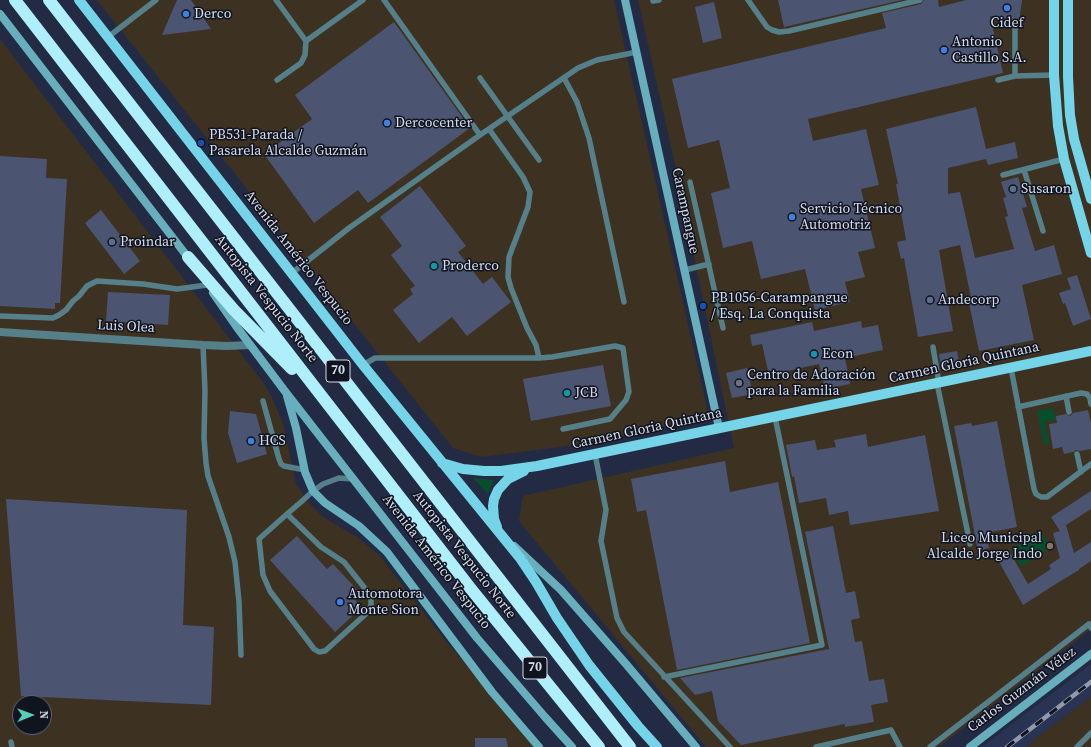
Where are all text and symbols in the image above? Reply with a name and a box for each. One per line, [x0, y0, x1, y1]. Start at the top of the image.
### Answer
marker: Cidef [1002, 3, 1012, 13]
place label: Derco [194, 6, 231, 22]
marker: Derco [181, 9, 191, 19]
place label: Cidef [991, 15, 1023, 31]
place label: Antonio Castillo S.A. [952, 34, 1027, 66]
marker: Antonio Castillo S.A. [939, 45, 949, 55]
place label: Dercocenter [395, 115, 472, 131]
marker: Dercocenter [382, 118, 392, 128]
place label: PB531-Parada / Pasarela Alcalde Guzmán [209, 127, 367, 160]
marker: PB531-Parada / Pasarela Alcalde Guzmán [196, 138, 206, 148]
street label: Carampangue [668, 167, 702, 255]
place label: Susaron [1021, 181, 1071, 197]
marker: Susaron [1008, 184, 1018, 194]
street label: Avenida Américo Vespucio [240, 187, 356, 329]
place label: Servicio Técnico Automotriz [800, 201, 902, 234]
marker: Servicio Técnico Automotriz [787, 212, 797, 222]
street label: Autopista Vespucio Norte [211, 232, 321, 366]
place label: Proindar [120, 234, 175, 250]
marker: Proindar [107, 237, 117, 247]
place label: Proderco [442, 258, 499, 274]
marker: Proderco [429, 261, 439, 271]
place label: PB1056-Carampangue / Esq. La Conquista [711, 290, 848, 322]
place label: Andecorp [938, 292, 999, 308]
marker: Andecorp [925, 295, 935, 305]
marker: PB1056-Carampangue / Esq. La Conquista [698, 301, 708, 311]
street label: Luis Olea [97, 317, 155, 337]
street label: Carmen Gloria Quintana [887, 339, 1041, 387]
place label: Econ [822, 346, 853, 362]
marker: Econ [809, 349, 819, 359]
road number: 70 [326, 360, 350, 382]
place label: Centro de Adoración para la Familia [747, 367, 876, 400]
marker: Centro de Adoración para la Familia [734, 378, 744, 388]
place label: JCB [575, 385, 598, 401]
marker: JCB [562, 388, 572, 398]
street label: Carmen Gloria Quintana [570, 405, 724, 453]
place label: HCS [259, 433, 286, 449]
marker: HCS [246, 436, 256, 446]
street label: Autopista Vespucio Norte [409, 488, 519, 622]
street label: Avenida Américo Vespucio [378, 491, 494, 633]
place label: Liceo Municipal Alcalde Jorge Indo [927, 530, 1042, 562]
marker: Liceo Municipal Alcalde Jorge Indo [1045, 541, 1055, 551]
place label: Automotora Monte Sion [348, 586, 423, 618]
marker: Automotora Monte Sion [335, 597, 345, 607]
street label: Carlos Guzmán Vélez [964, 644, 1080, 736]
road number: 70 [523, 657, 547, 679]
north arrow [12, 695, 52, 735]
text: N [36, 711, 51, 719]

